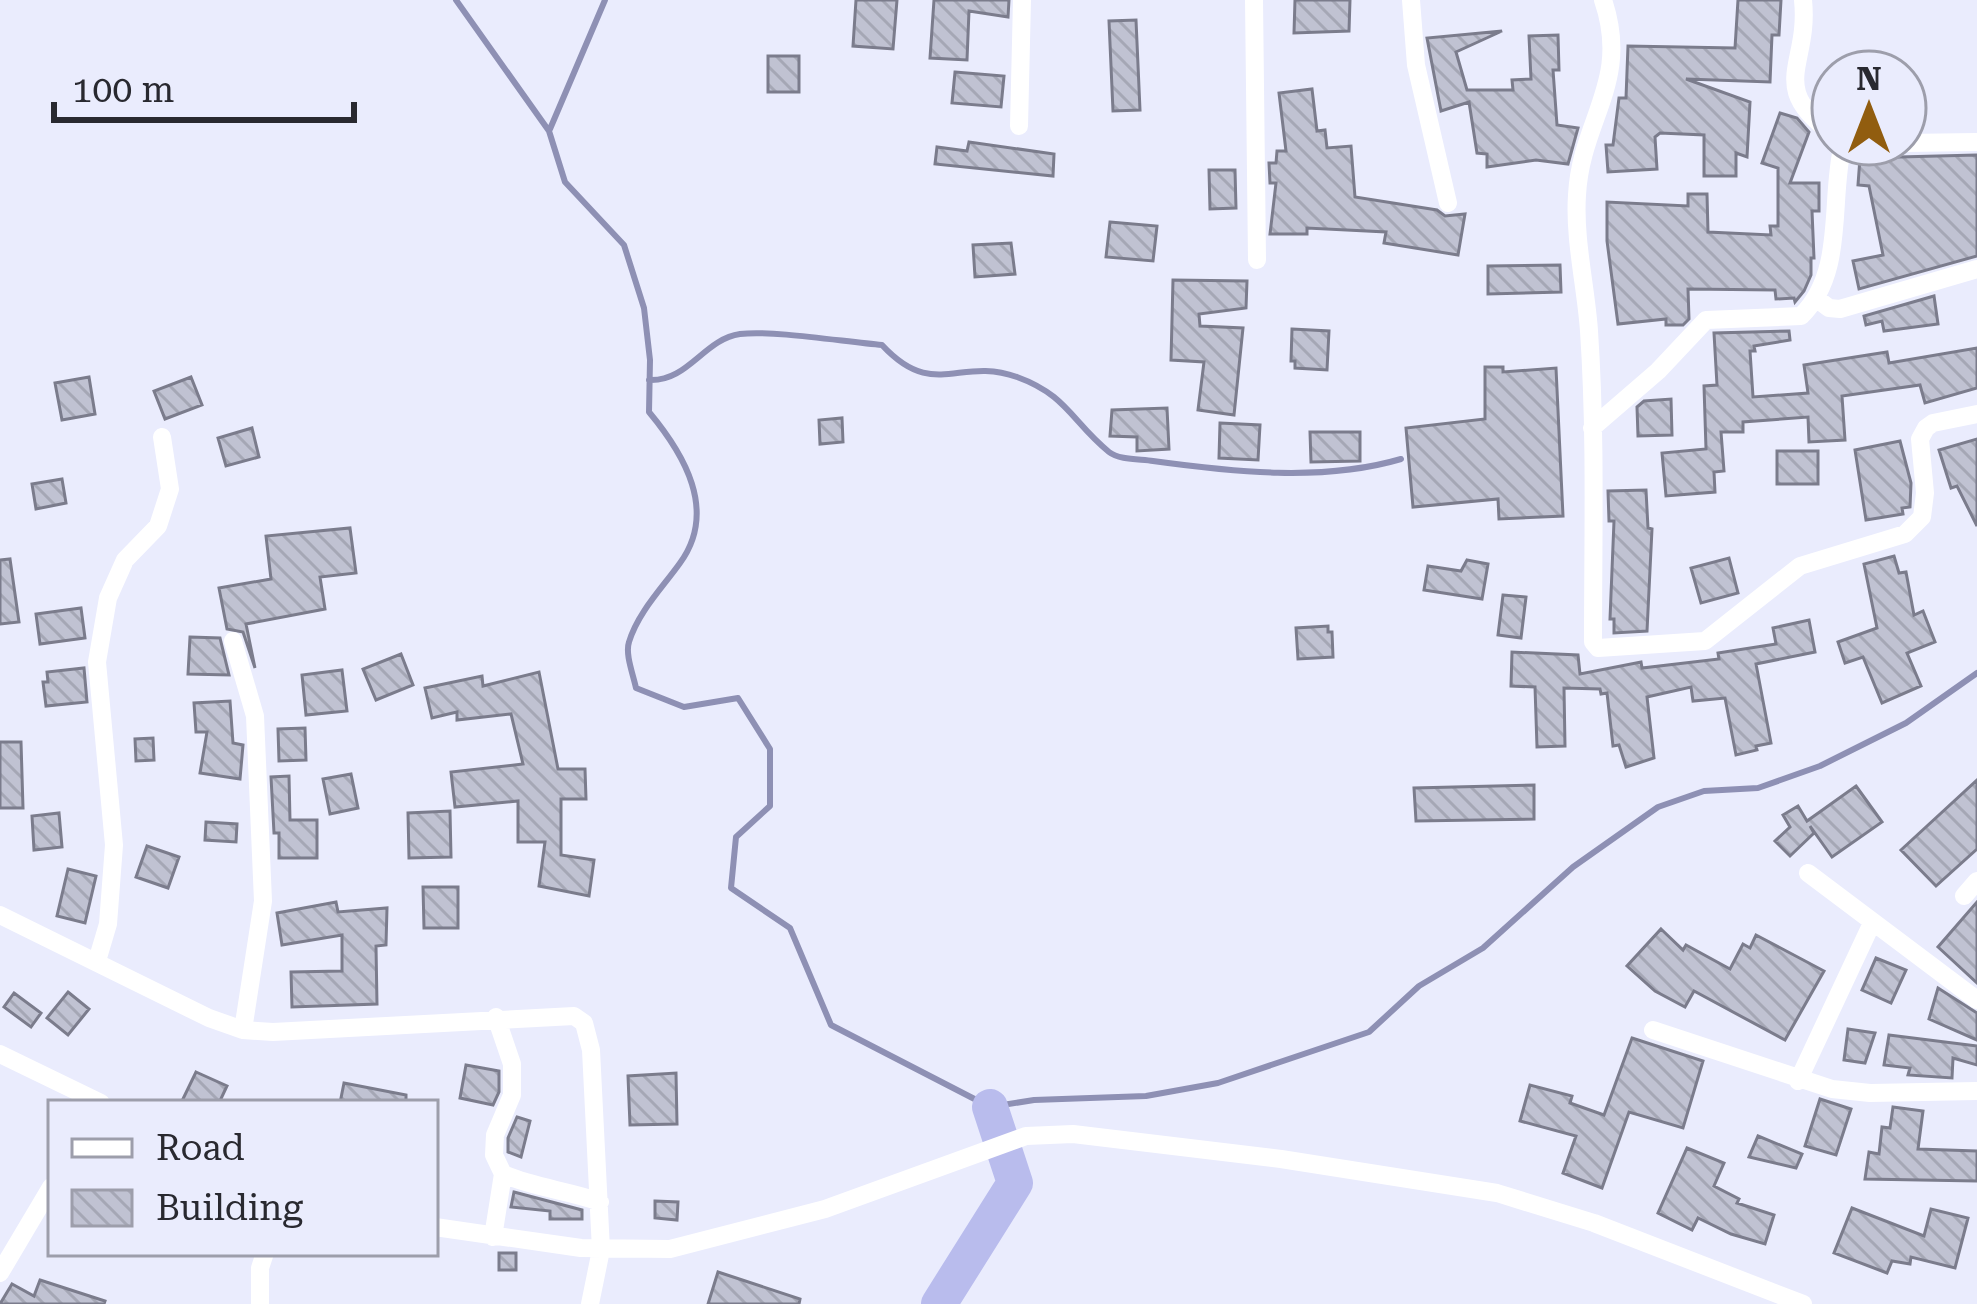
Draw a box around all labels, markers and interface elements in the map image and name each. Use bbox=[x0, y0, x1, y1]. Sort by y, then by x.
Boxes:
scale bar bbox=[54, 48, 354, 122]
north arrow bbox=[1809, 48, 1929, 168]
text: N bbox=[1856, 59, 1882, 98]
text: 100 m bbox=[72, 69, 174, 111]
legend bbox=[48, 1100, 438, 1256]
text: Road bbox=[156, 1127, 244, 1169]
text: Building bbox=[156, 1187, 304, 1229]

